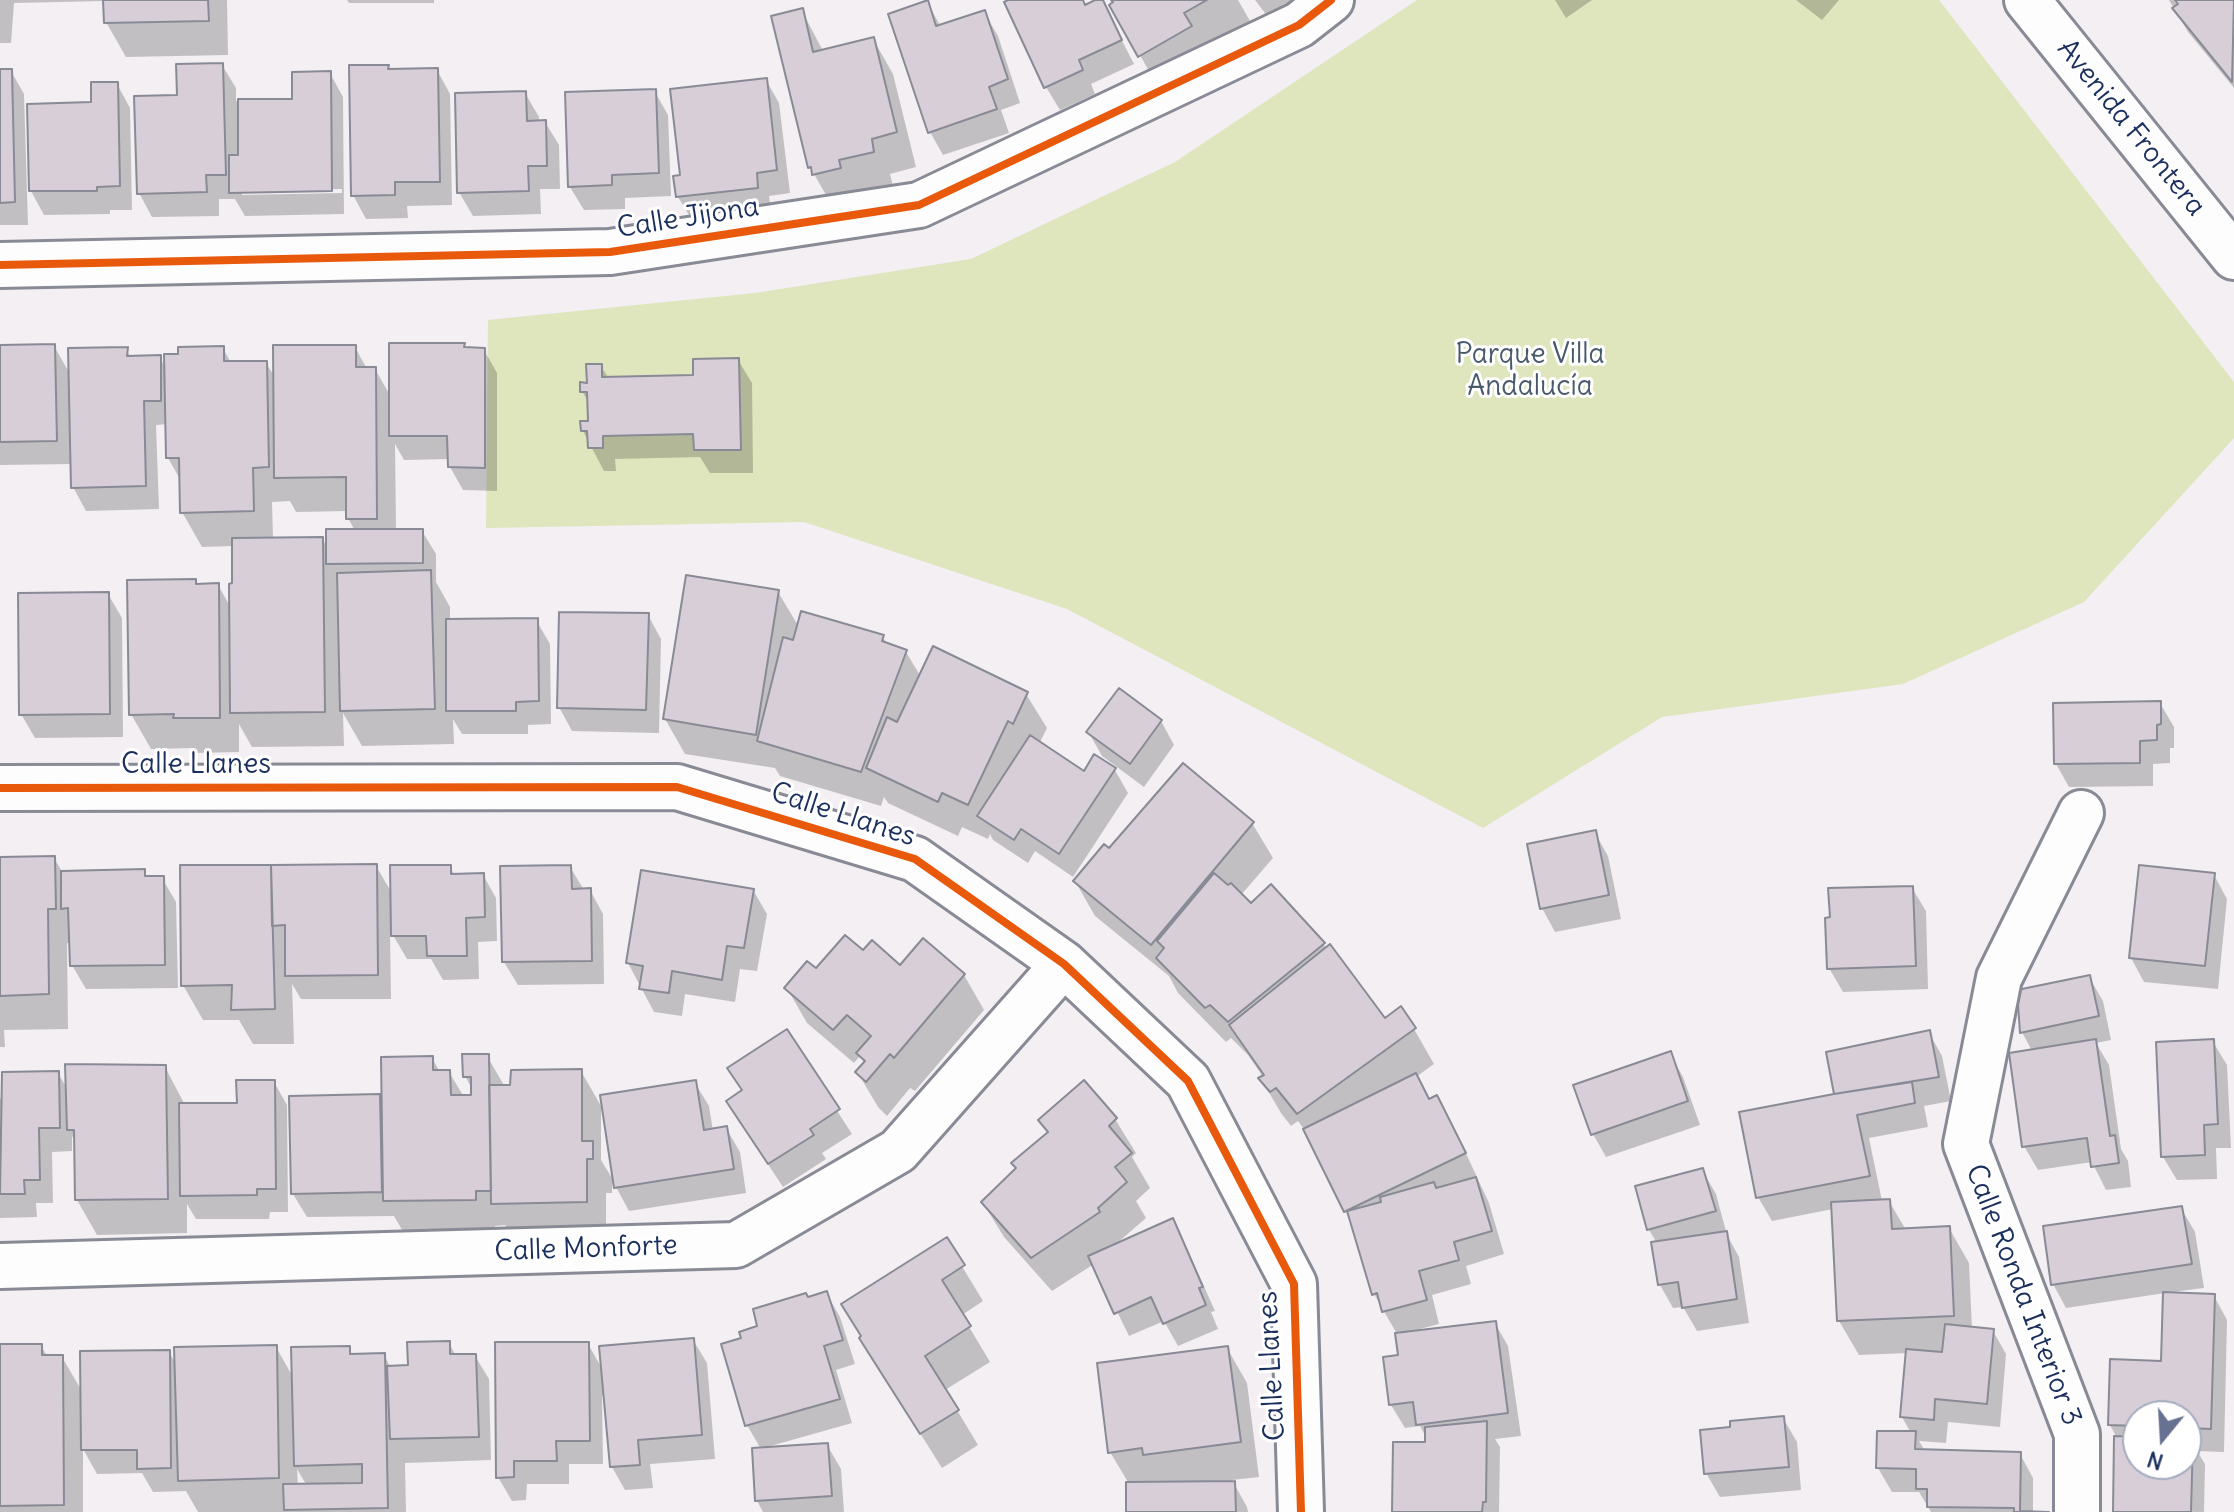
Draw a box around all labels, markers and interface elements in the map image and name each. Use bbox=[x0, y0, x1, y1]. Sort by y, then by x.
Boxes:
street label: Avenida Frontera bbox=[2050, 33, 2212, 223]
street label: Calle Jijona bbox=[615, 190, 761, 246]
park label: Parque Villa Andalucía bbox=[1455, 338, 1605, 404]
street label: Calle Llanes bbox=[121, 748, 271, 782]
street label: Calle Llanes bbox=[766, 776, 920, 854]
street label: Calle Ronda Interior 3 bbox=[1958, 1160, 2088, 1430]
street label: Calle Monforte bbox=[494, 1229, 678, 1269]
street label: Calle Llanes bbox=[1251, 1290, 1293, 1442]
north arrow bbox=[2122, 1400, 2202, 1480]
text: N bbox=[2144, 1445, 2167, 1477]

